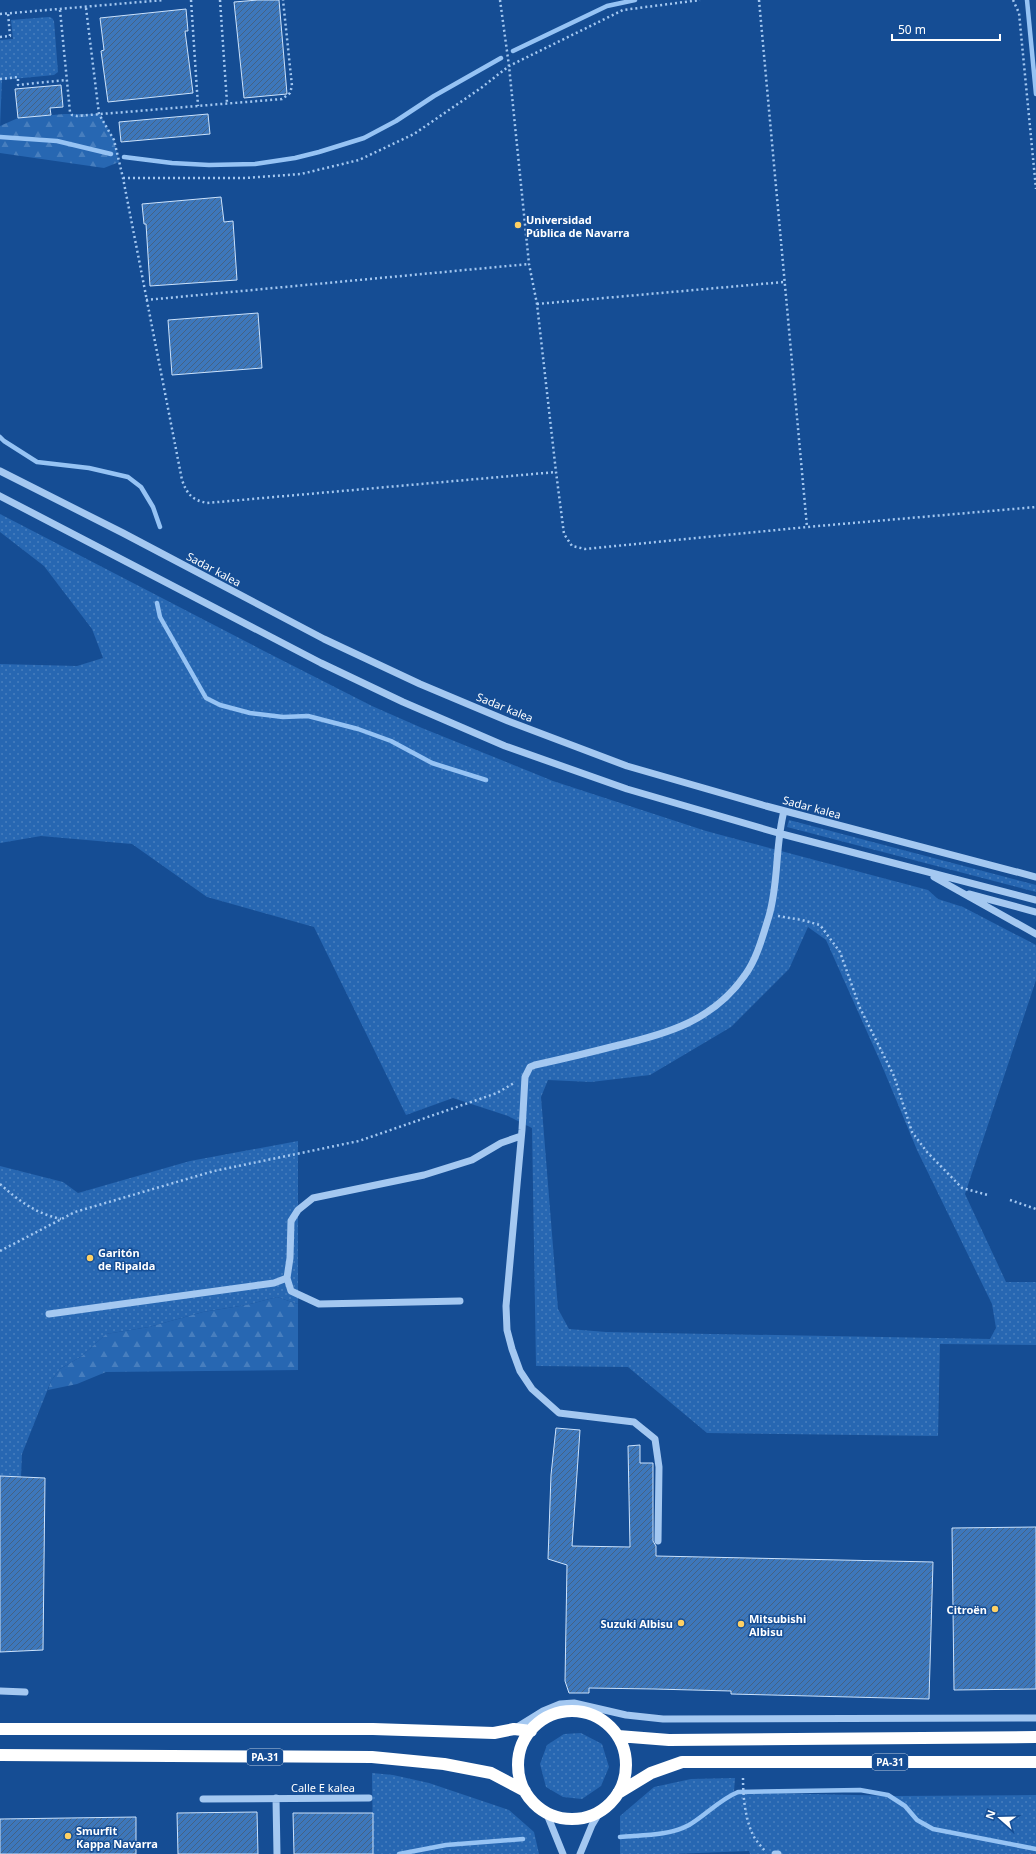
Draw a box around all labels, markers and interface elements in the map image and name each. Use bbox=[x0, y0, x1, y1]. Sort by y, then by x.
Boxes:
scale bar bbox=[892, 16, 1000, 42]
text: 50 m bbox=[898, 21, 926, 38]
place label: Universidad Pública de Navarra bbox=[526, 212, 630, 240]
marker: Universidad Pública de Navarra bbox=[513, 220, 523, 230]
street label: Sadar kalea bbox=[184, 548, 244, 590]
street label: Sadar kalea bbox=[474, 689, 536, 725]
street label: Sadar kalea bbox=[781, 792, 843, 822]
place label: Garitón de Ripalda bbox=[98, 1245, 155, 1273]
marker: Garitón de Ripalda bbox=[85, 1253, 95, 1263]
place label: Citroën bbox=[947, 1602, 987, 1617]
marker: Citroën bbox=[990, 1604, 1000, 1614]
place label: Mitsubishi Albisu bbox=[749, 1611, 806, 1639]
place label: Suzuki Albisu bbox=[600, 1616, 673, 1631]
marker: Suzuki Albisu bbox=[676, 1618, 686, 1628]
marker: Mitsubishi Albisu bbox=[736, 1619, 746, 1629]
road number: PA-31 bbox=[247, 1749, 283, 1765]
road number: PA-31 bbox=[872, 1754, 908, 1770]
street label: Calle E kalea bbox=[291, 1780, 355, 1795]
north arrow bbox=[980, 1798, 1020, 1838]
text: N bbox=[982, 1808, 999, 1821]
place label: Smurfit Kappa Navarra bbox=[76, 1823, 158, 1851]
marker: Smurfit Kappa Navarra bbox=[63, 1831, 73, 1841]

